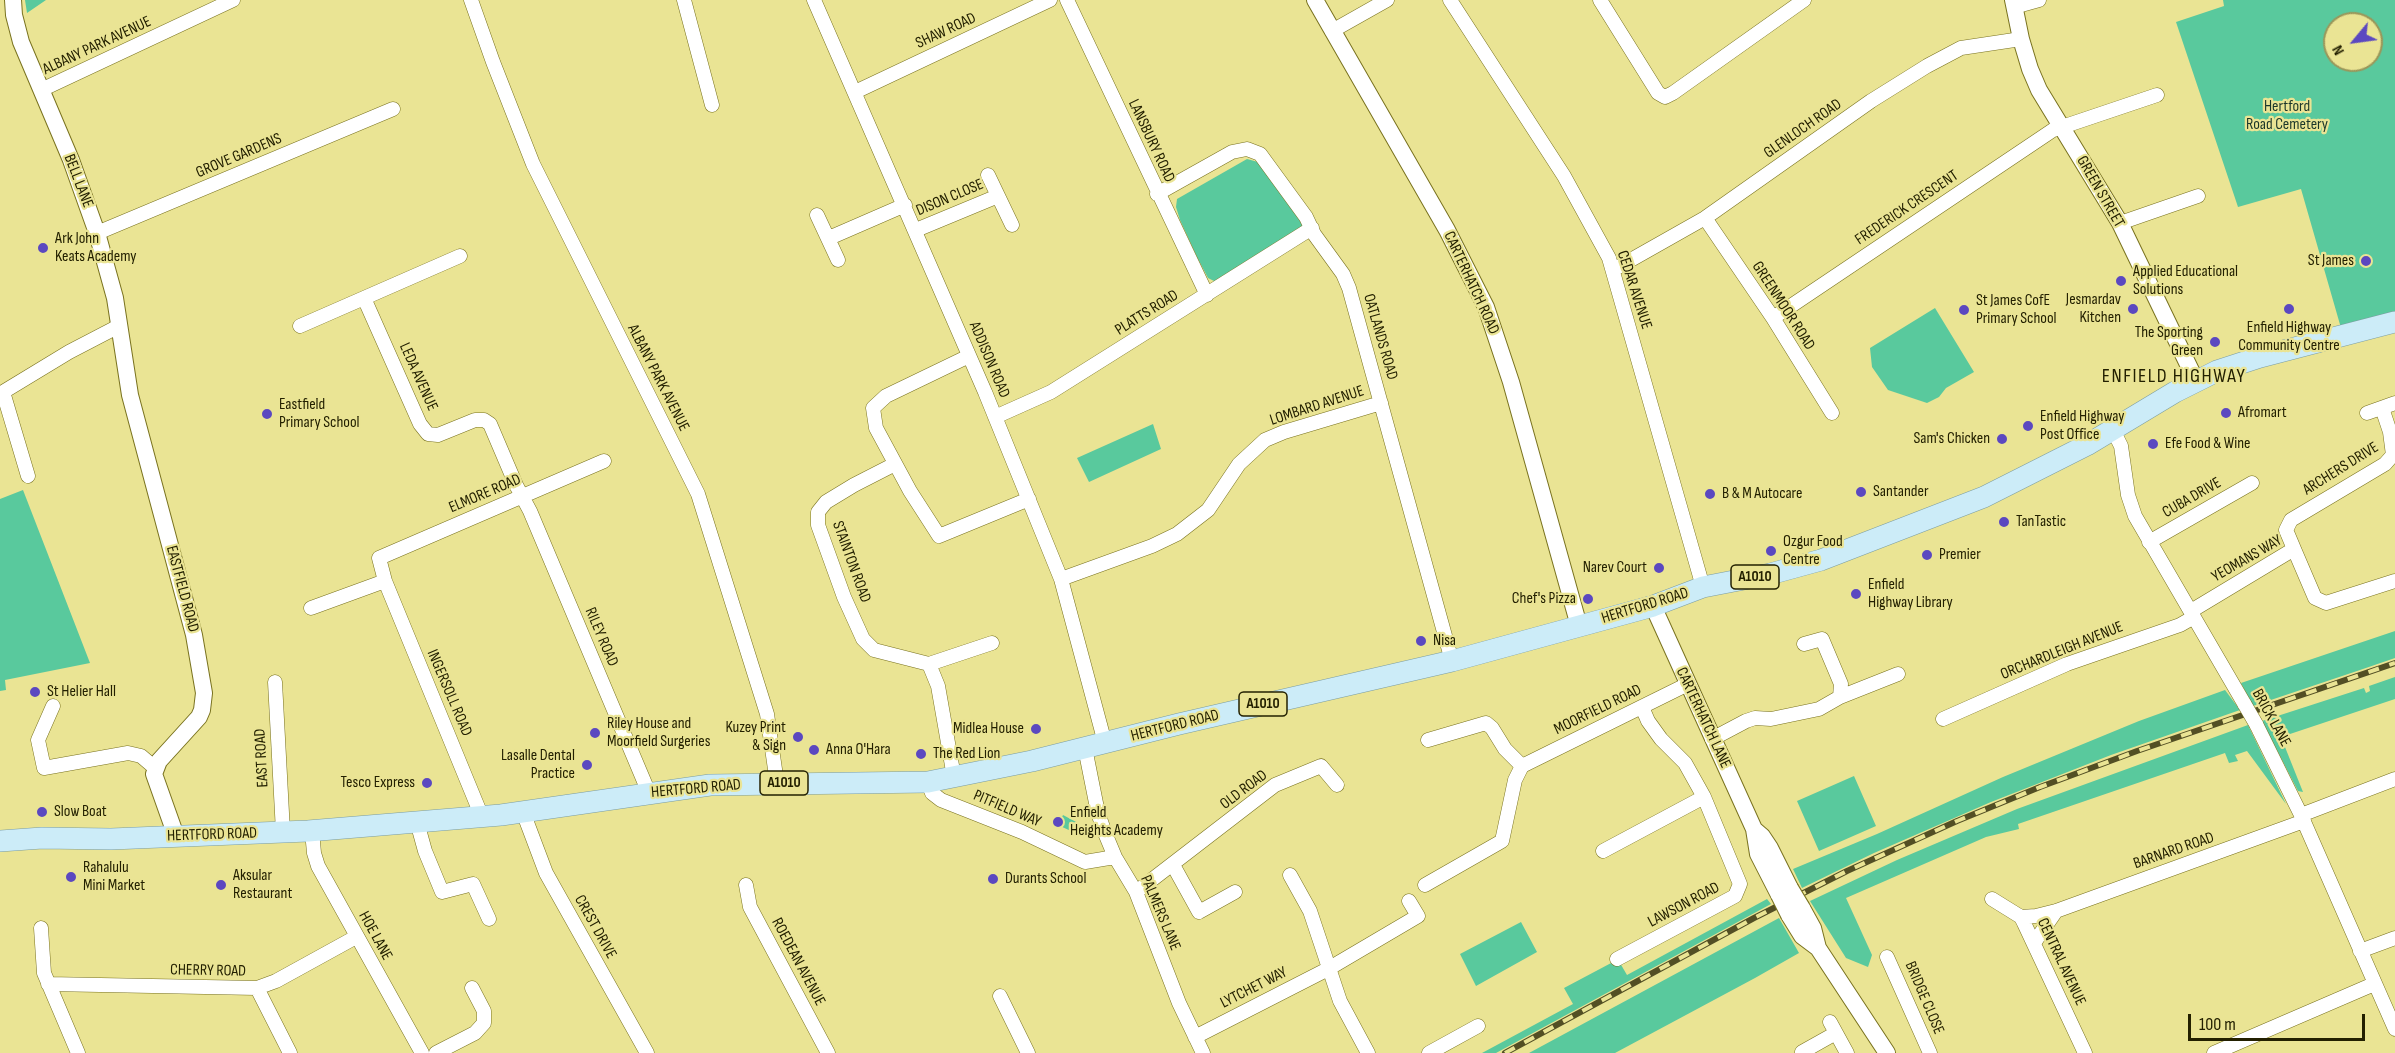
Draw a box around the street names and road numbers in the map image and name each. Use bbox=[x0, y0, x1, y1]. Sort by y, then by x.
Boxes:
street label: SHAW ROAD bbox=[913, 9, 979, 53]
street label: ALBANY PARK AVENUE bbox=[40, 12, 154, 80]
street label: GLENLOCH ROAD bbox=[1760, 95, 1846, 163]
street label: LANSBURY ROAD bbox=[1123, 97, 1179, 185]
street label: GROVE GARDENS bbox=[193, 129, 285, 183]
street label: BELL LANE bbox=[59, 152, 97, 210]
street label: GREEN STREET bbox=[2072, 153, 2128, 231]
street label: FREDERICK CRESCENT bbox=[1852, 166, 1962, 250]
street label: DISON CLOSE bbox=[914, 175, 986, 221]
street label: CARTERHATCH ROAD bbox=[1439, 229, 1503, 337]
street label: CEDAR AVENUE bbox=[1612, 248, 1656, 332]
street label: GREENMOOR ROAD bbox=[1747, 258, 1819, 354]
street label: PLATTS ROAD bbox=[1112, 286, 1182, 340]
street label: OATLANDS ROAD bbox=[1359, 292, 1401, 382]
street label: ADDISON ROAD bbox=[964, 319, 1014, 401]
street label: ALBANY PARK AVENUE bbox=[623, 321, 693, 435]
street label: LEDA AVENUE bbox=[395, 340, 441, 414]
street label: LOMBARD AVENUE bbox=[1268, 382, 1366, 430]
street label: ARCHERS DRIVE bbox=[2300, 438, 2382, 500]
street label: ELMORE ROAD bbox=[446, 470, 524, 518]
street label: CUBA DRIVE bbox=[2159, 474, 2225, 522]
street label: STAINTON ROAD bbox=[827, 519, 875, 605]
street label: YEOMANS WAY bbox=[2209, 531, 2285, 587]
street label: EASTFIELD ROAD bbox=[161, 544, 203, 634]
road number: A1010 bbox=[1731, 565, 1779, 589]
street label: HERTFORD ROAD bbox=[1599, 584, 1691, 628]
street label: RILEY ROAD bbox=[580, 605, 622, 669]
street label: ORCHARDLEIGH AVENUE bbox=[1998, 618, 2126, 684]
street label: INGERSOLL ROAD bbox=[422, 647, 476, 739]
street label: CARTERHATCH LANE bbox=[1671, 665, 1735, 771]
street label: MOORFIELD ROAD bbox=[1551, 681, 1645, 739]
street label: BRICK LANE bbox=[2247, 686, 2295, 750]
road number: A1010 bbox=[1239, 692, 1287, 716]
street label: HERTFORD ROAD bbox=[1129, 706, 1221, 746]
street label: EAST ROAD bbox=[251, 728, 273, 788]
street label: OLD ROAD bbox=[1217, 766, 1271, 814]
road number: A1010 bbox=[760, 771, 808, 795]
street label: HERTFORD ROAD bbox=[650, 776, 742, 802]
street label: PITFIELD WAY bbox=[970, 786, 1044, 832]
street label: HERTFORD ROAD bbox=[167, 824, 257, 846]
street label: BARNARD ROAD bbox=[2131, 828, 2217, 874]
street label: PALMERS LANE bbox=[1136, 873, 1184, 953]
street label: LAWSON ROAD bbox=[1645, 878, 1723, 932]
street label: CREST DRIVE bbox=[570, 892, 620, 962]
street label: HOE LANE bbox=[354, 908, 396, 964]
street label: ROEDEAN AVENUE bbox=[767, 915, 829, 1009]
street label: CENTRAL AVENUE bbox=[2032, 915, 2090, 1009]
street label: BRIDGE CLOSE bbox=[1900, 959, 1948, 1037]
street label: CHERRY ROAD bbox=[170, 961, 246, 981]
street label: LYTCHET WAY bbox=[1217, 963, 1291, 1013]

